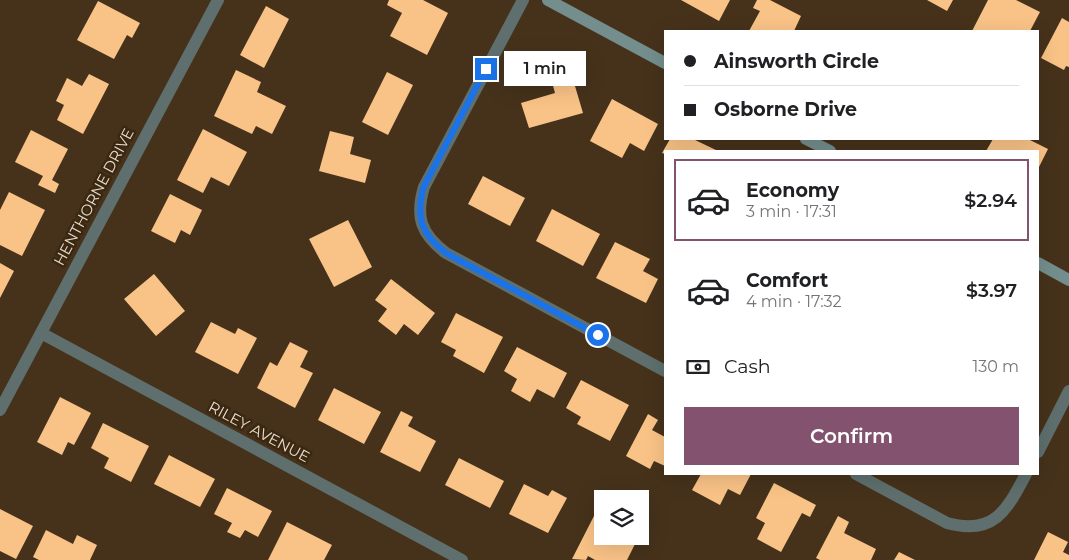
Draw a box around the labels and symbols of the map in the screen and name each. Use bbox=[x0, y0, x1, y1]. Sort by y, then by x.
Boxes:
callout: 1 min bbox=[504, 52, 586, 86]
route end bbox=[475, 58, 497, 80]
street label: HENTHORNE DRIVE bbox=[49, 125, 138, 269]
route start bbox=[587, 324, 609, 346]
street label: RILEY AVENUE bbox=[205, 397, 313, 466]

